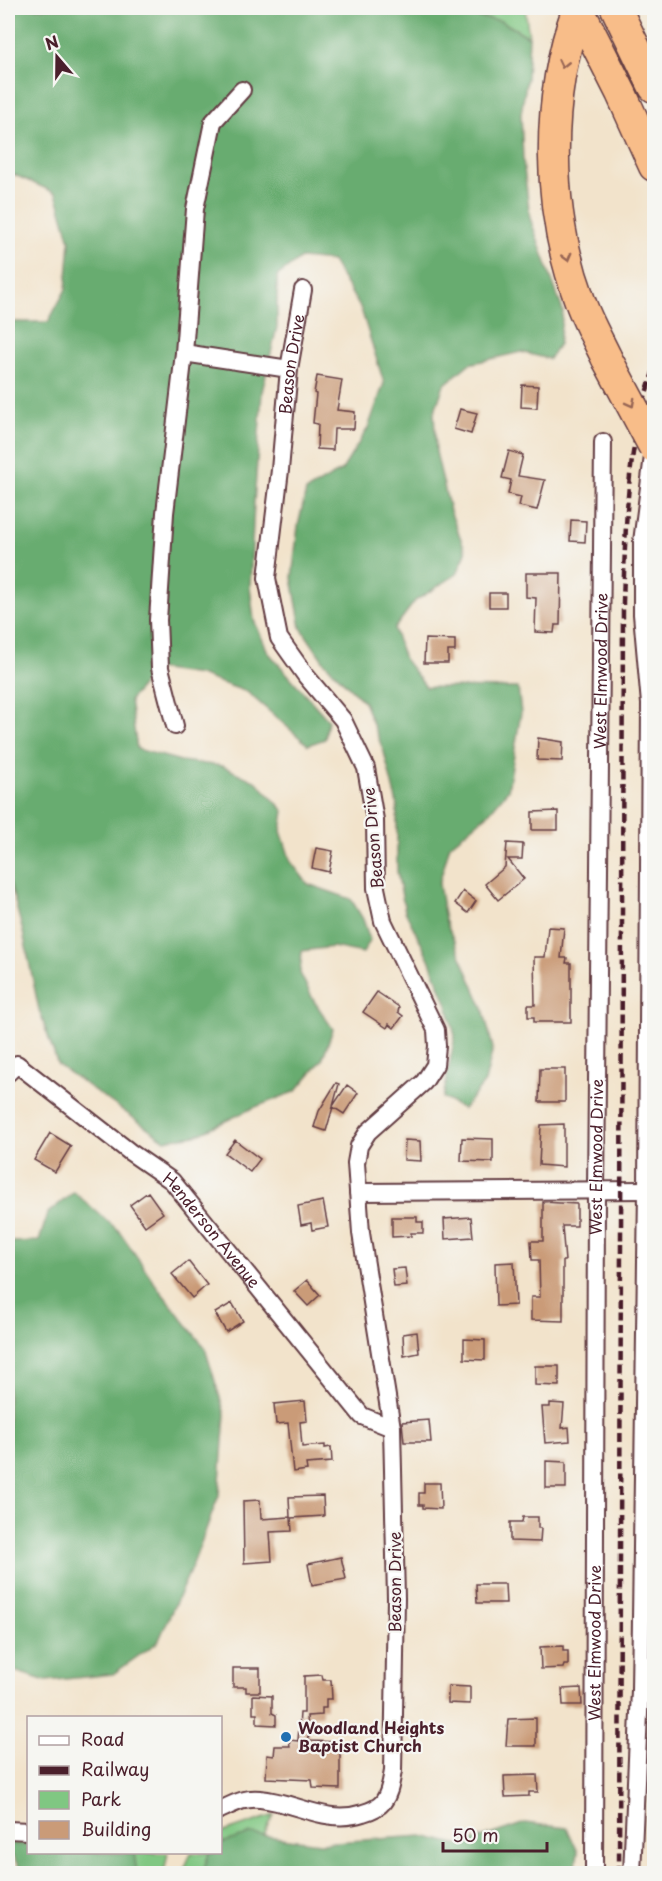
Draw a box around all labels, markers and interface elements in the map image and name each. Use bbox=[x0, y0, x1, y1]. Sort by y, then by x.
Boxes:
north arrow bbox=[27, 27, 87, 87]
text: N bbox=[41, 29, 62, 55]
one-way arrow bbox=[557, 59, 570, 69]
one-way arrow bbox=[560, 251, 572, 262]
street label: Beason Drive bbox=[272, 312, 310, 415]
one-way arrow bbox=[624, 397, 635, 408]
street label: West Elmwood Drive bbox=[587, 593, 613, 749]
street label: Beason Drive bbox=[356, 787, 388, 890]
street label: West Elmwood Drive bbox=[583, 1079, 608, 1235]
street label: Henderson Avenue bbox=[159, 1165, 267, 1293]
street label: Beason Drive bbox=[382, 1531, 406, 1633]
street label: West Elmwood Drive bbox=[581, 1565, 606, 1721]
place label: Woodland Heights Baptist Church bbox=[298, 1715, 445, 1757]
legend bbox=[27, 1716, 222, 1854]
text: Road bbox=[81, 1725, 125, 1752]
marker: Woodland Heights Baptist Church bbox=[279, 1730, 293, 1744]
text: Railway bbox=[81, 1755, 149, 1782]
text: Park bbox=[81, 1785, 121, 1812]
text: Building bbox=[81, 1815, 151, 1842]
scale bar bbox=[443, 1815, 546, 1853]
text: 50 m bbox=[452, 1821, 499, 1848]

